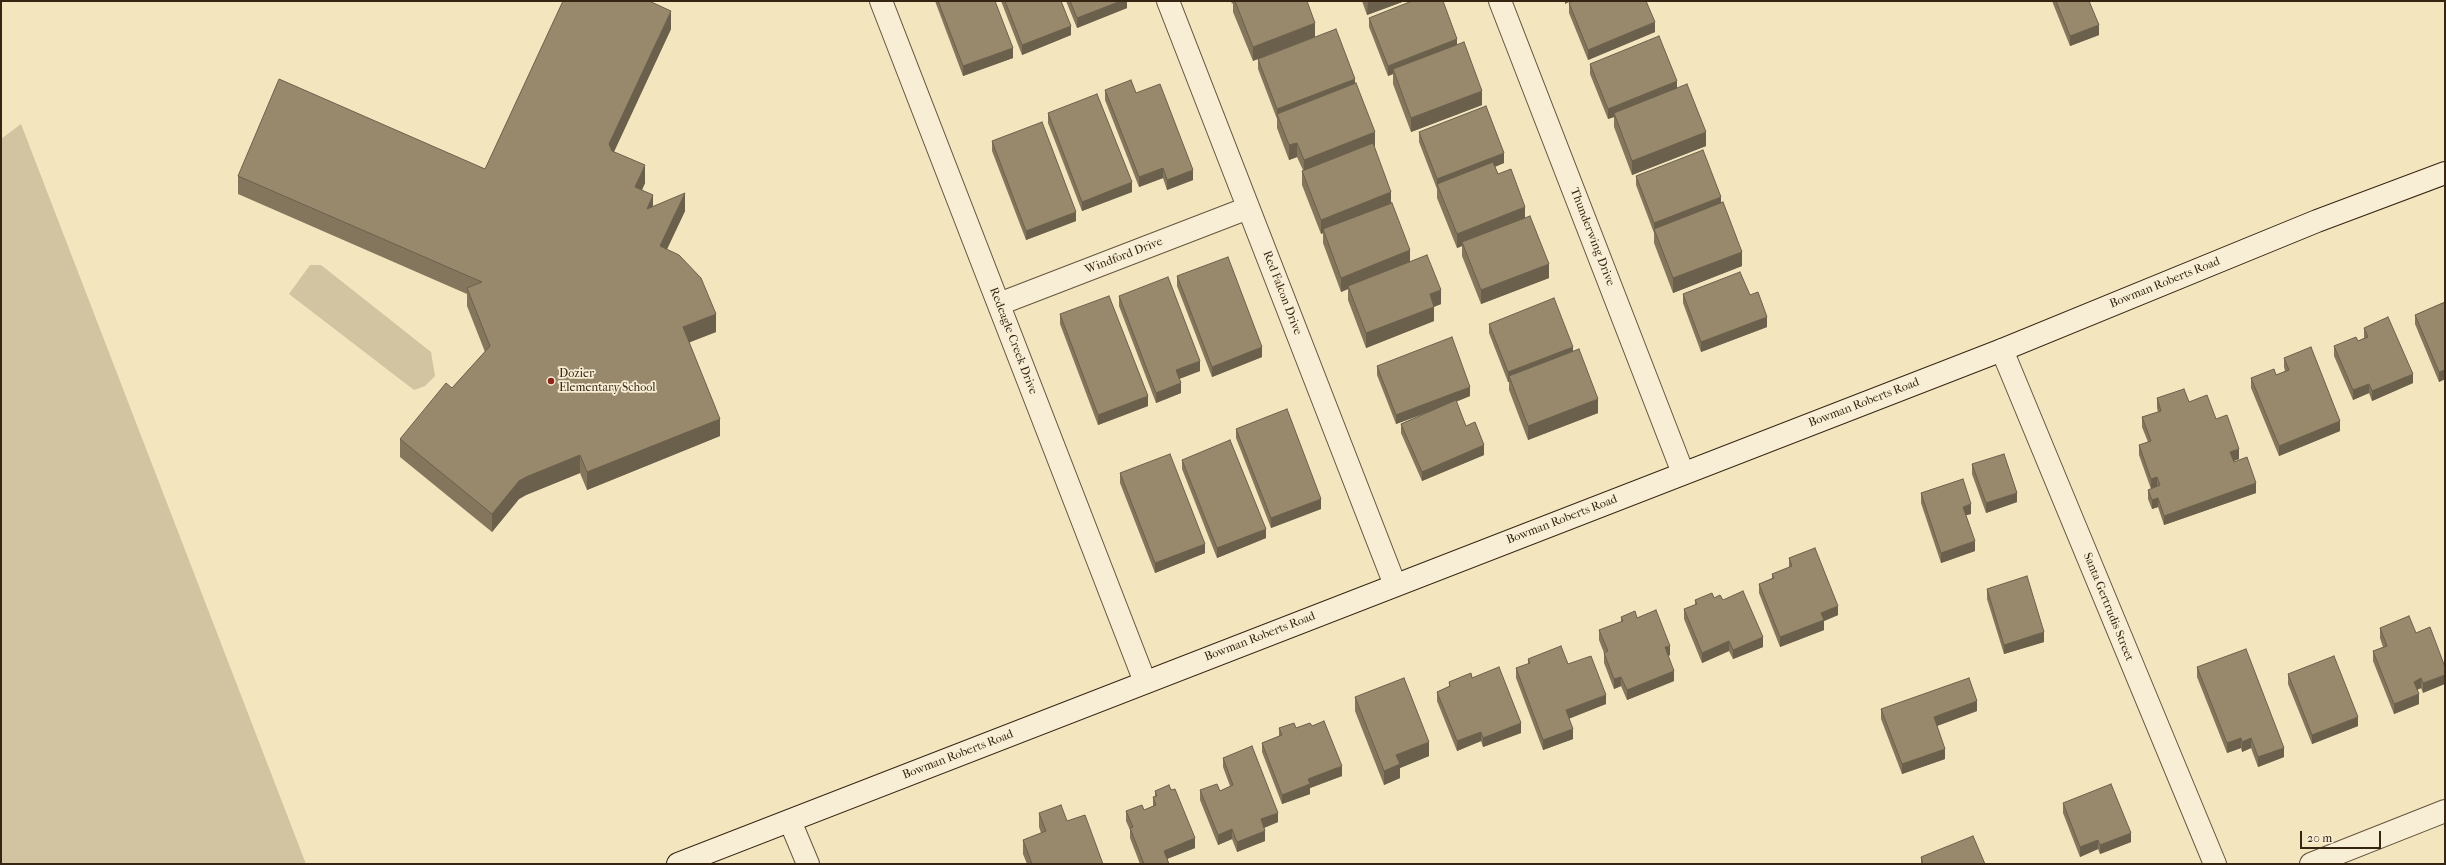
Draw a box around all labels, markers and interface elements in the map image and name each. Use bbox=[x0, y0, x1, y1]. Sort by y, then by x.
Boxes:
street label: Thunderwing Drive bbox=[1567, 186, 1617, 288]
street label: Windford Drive bbox=[1083, 235, 1165, 277]
street label: Red Falcon Drive bbox=[1259, 249, 1305, 337]
street label: Bowman Roberts Road bbox=[2108, 254, 2222, 312]
street label: Redeagle Creek Drive bbox=[986, 285, 1040, 397]
place label: Dozier Elementary School bbox=[559, 367, 656, 395]
street label: Bowman Roberts Road bbox=[1807, 375, 1921, 431]
marker: Dozier Elementary School bbox=[546, 376, 556, 386]
street label: Bowman Roberts Road bbox=[1505, 492, 1619, 548]
street label: Santa Gertrudis Street bbox=[2080, 551, 2136, 663]
street label: Bowman Roberts Road bbox=[1203, 609, 1317, 665]
street label: Bowman Roberts Road bbox=[901, 727, 1015, 783]
scale bar bbox=[2302, 823, 2383, 849]
text: 20 m bbox=[2307, 831, 2332, 845]

